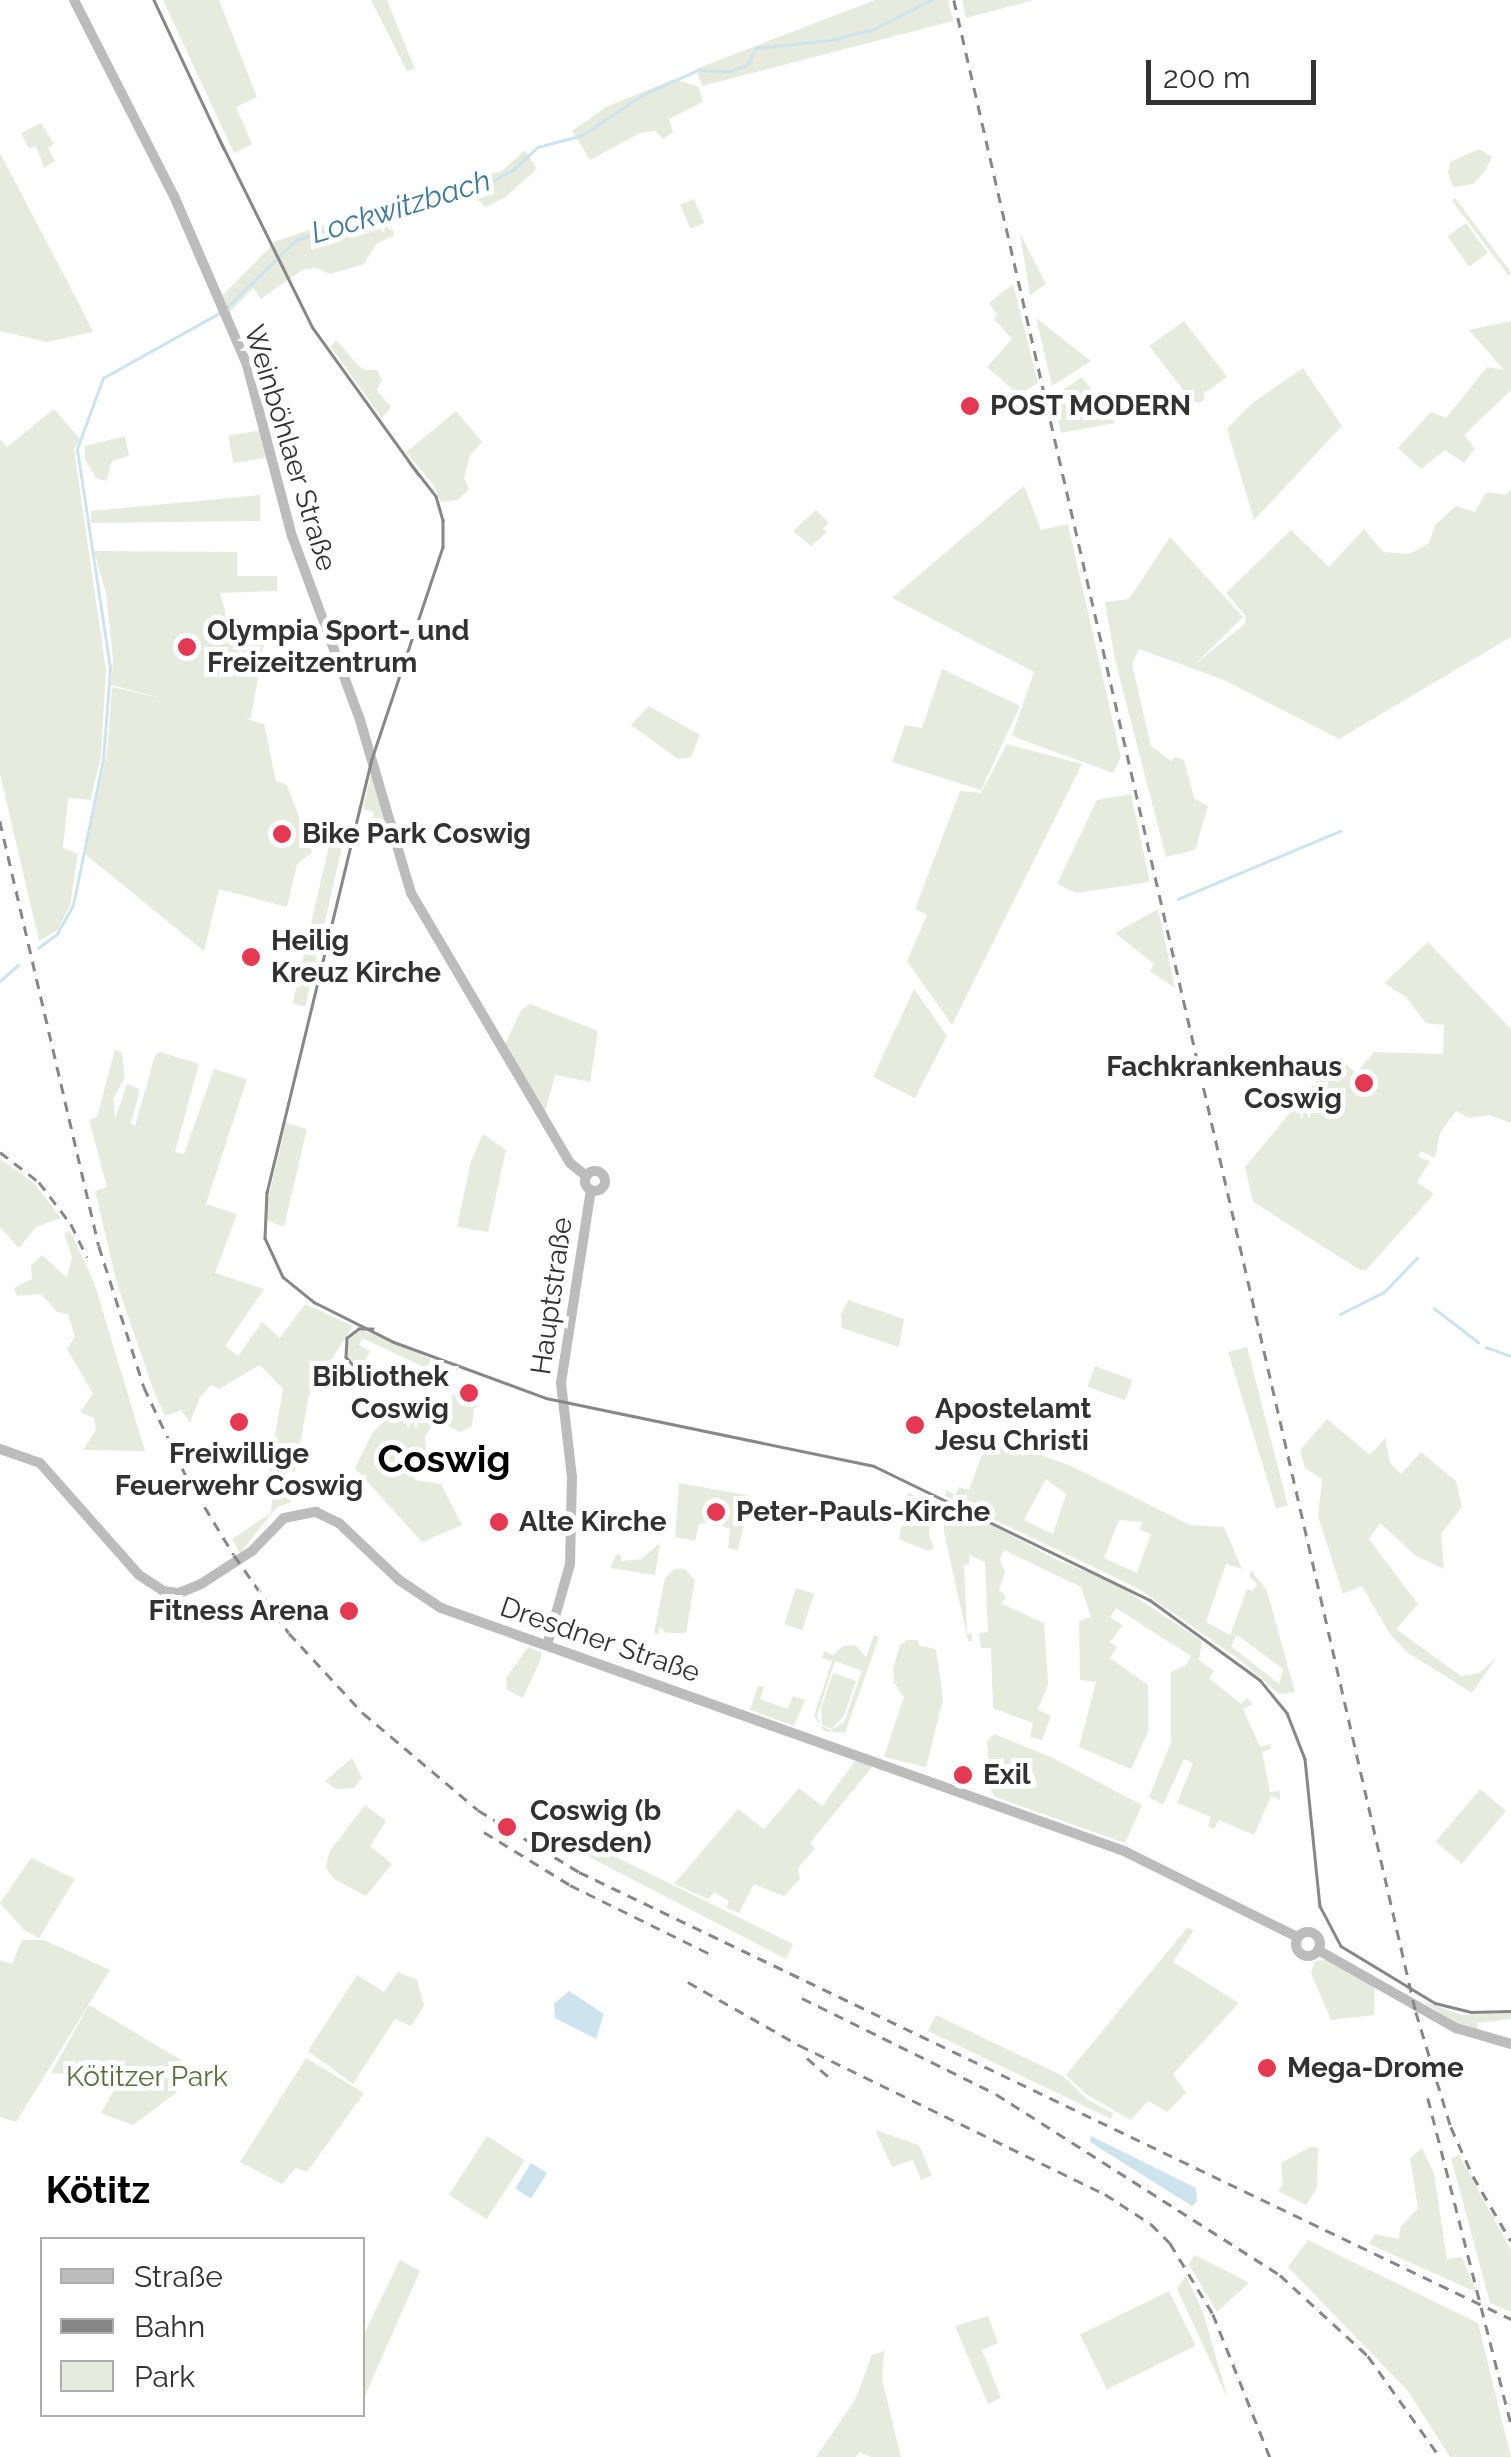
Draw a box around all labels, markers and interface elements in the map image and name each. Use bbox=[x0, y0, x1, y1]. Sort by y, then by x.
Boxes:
scale bar bbox=[1151, 40, 1321, 102]
text: 200 m bbox=[1163, 60, 1251, 95]
water label: Lockwitzbach bbox=[307, 163, 495, 251]
street label: Weinböhlaer Straße bbox=[237, 321, 343, 575]
place label: POST MODERN bbox=[990, 389, 1192, 423]
marker: POST MODERN bbox=[959, 395, 981, 417]
place label: Olympia Sport- und Freizeitzentrum bbox=[207, 614, 470, 680]
marker: Olympia Sport- und Freizeitzentrum bbox=[176, 636, 198, 658]
place label: Bike Park Coswig bbox=[302, 817, 531, 851]
marker: Bike Park Coswig bbox=[271, 823, 293, 845]
place label: Heilig Kreuz Kirche bbox=[271, 924, 441, 990]
marker: Heilig Kreuz Kirche bbox=[240, 946, 262, 968]
place label: Fachkrankenhaus Coswig bbox=[1106, 1050, 1342, 1116]
marker: Fachkrankenhaus Coswig bbox=[1351, 1070, 1377, 1096]
street label: Hauptstraße bbox=[524, 1215, 580, 1377]
place label: Bibliothek Coswig bbox=[312, 1360, 449, 1426]
marker: Bibliothek Coswig bbox=[458, 1382, 480, 1404]
place label: Apostelamt Jesu Christi bbox=[935, 1392, 1091, 1458]
marker: Freiwillige Feuerwehr Coswig bbox=[228, 1411, 250, 1433]
marker: Apostelamt Jesu Christi bbox=[904, 1414, 926, 1436]
district label: Coswig bbox=[378, 1436, 510, 1482]
place label: Freiwillige Feuerwehr Coswig bbox=[114, 1437, 364, 1503]
place label: Peter-Pauls-Kirche bbox=[736, 1495, 990, 1529]
marker: Peter-Pauls-Kirche bbox=[705, 1501, 727, 1523]
place label: Alte Kirche bbox=[519, 1505, 666, 1539]
marker: Alte Kirche bbox=[488, 1511, 510, 1533]
street label: Dresdner Straße bbox=[495, 1590, 705, 1690]
place label: Fitness Arena bbox=[148, 1594, 329, 1628]
marker: Fitness Arena bbox=[338, 1600, 360, 1622]
place label: Exil bbox=[983, 1758, 1031, 1792]
marker: Exil bbox=[952, 1764, 974, 1786]
place label: Coswig (b Dresden) bbox=[530, 1794, 661, 1860]
marker: Coswig (b Dresden) bbox=[494, 1814, 520, 1840]
place label: Mega-Drome bbox=[1287, 2051, 1464, 2085]
marker: Mega-Drome bbox=[1256, 2057, 1278, 2079]
park label: Kötitzer Park bbox=[66, 2060, 228, 2094]
district label: Kötitz bbox=[46, 2167, 150, 2213]
legend bbox=[40, 2237, 365, 2417]
text: Straße bbox=[134, 2259, 223, 2294]
text: Bahn bbox=[134, 2309, 205, 2344]
text: Park bbox=[134, 2359, 195, 2394]

